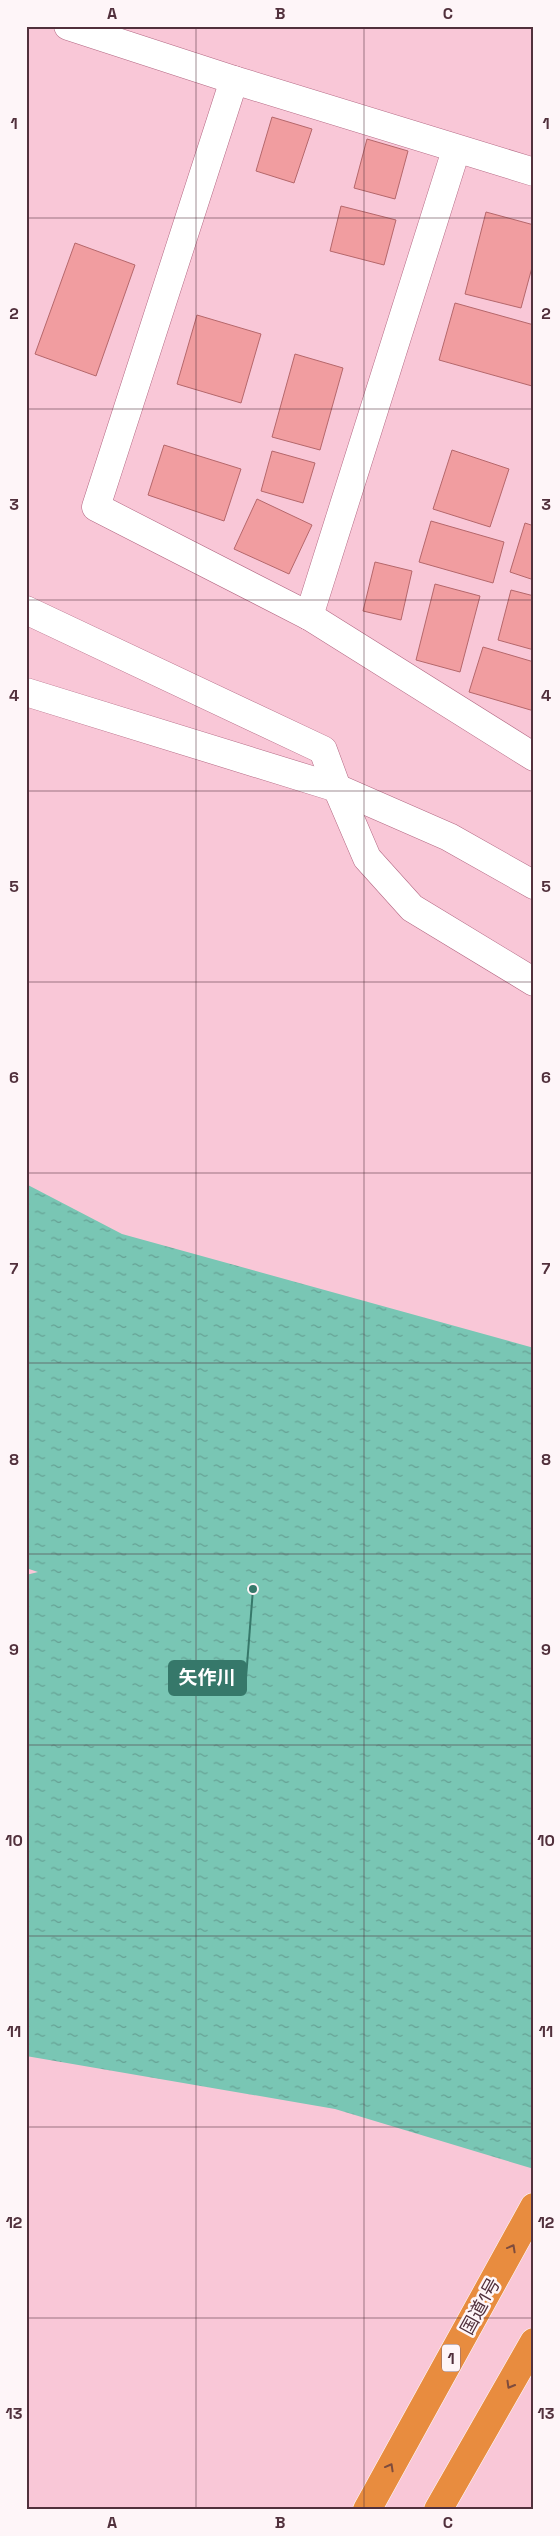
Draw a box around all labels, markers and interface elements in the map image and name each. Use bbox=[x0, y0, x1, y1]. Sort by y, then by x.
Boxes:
text: A bbox=[107, 3, 117, 24]
text: B bbox=[275, 3, 285, 24]
text: C bbox=[443, 3, 453, 24]
text: 1 bbox=[10, 113, 18, 134]
text: 1 bbox=[542, 113, 550, 134]
text: 2 bbox=[9, 303, 19, 324]
text: 2 bbox=[541, 303, 551, 324]
text: 3 bbox=[9, 494, 19, 515]
text: 3 bbox=[541, 494, 551, 515]
text: 4 bbox=[9, 685, 19, 706]
text: 4 bbox=[541, 685, 551, 706]
text: 5 bbox=[9, 876, 19, 897]
text: 5 bbox=[541, 876, 551, 897]
text: 6 bbox=[9, 1067, 19, 1088]
text: 6 bbox=[541, 1067, 551, 1088]
text: 7 bbox=[10, 1258, 19, 1279]
text: 7 bbox=[542, 1258, 551, 1279]
text: 8 bbox=[9, 1449, 19, 1470]
text: 8 bbox=[541, 1449, 551, 1470]
text: 9 bbox=[9, 1639, 19, 1660]
text: 9 bbox=[541, 1639, 551, 1660]
callout: 矢作川 bbox=[169, 1661, 246, 1695]
text: 矢作川 bbox=[178, 1665, 236, 1690]
text: 10 bbox=[5, 1830, 23, 1851]
text: 10 bbox=[537, 1830, 555, 1851]
text: 11 bbox=[7, 2021, 21, 2042]
text: 11 bbox=[539, 2021, 553, 2042]
text: 12 bbox=[6, 2212, 22, 2233]
text: 12 bbox=[538, 2212, 554, 2233]
one-way arrow bbox=[505, 2245, 515, 2254]
street label: 国道1号 bbox=[455, 2274, 505, 2338]
road number: 1 bbox=[442, 2344, 460, 2372]
one-way arrow bbox=[506, 2379, 516, 2388]
text: 13 bbox=[6, 2403, 23, 2424]
text: 13 bbox=[538, 2403, 555, 2424]
one-way arrow bbox=[384, 2463, 394, 2472]
text: A bbox=[107, 2512, 117, 2533]
text: B bbox=[275, 2512, 285, 2533]
text: C bbox=[443, 2512, 453, 2533]

